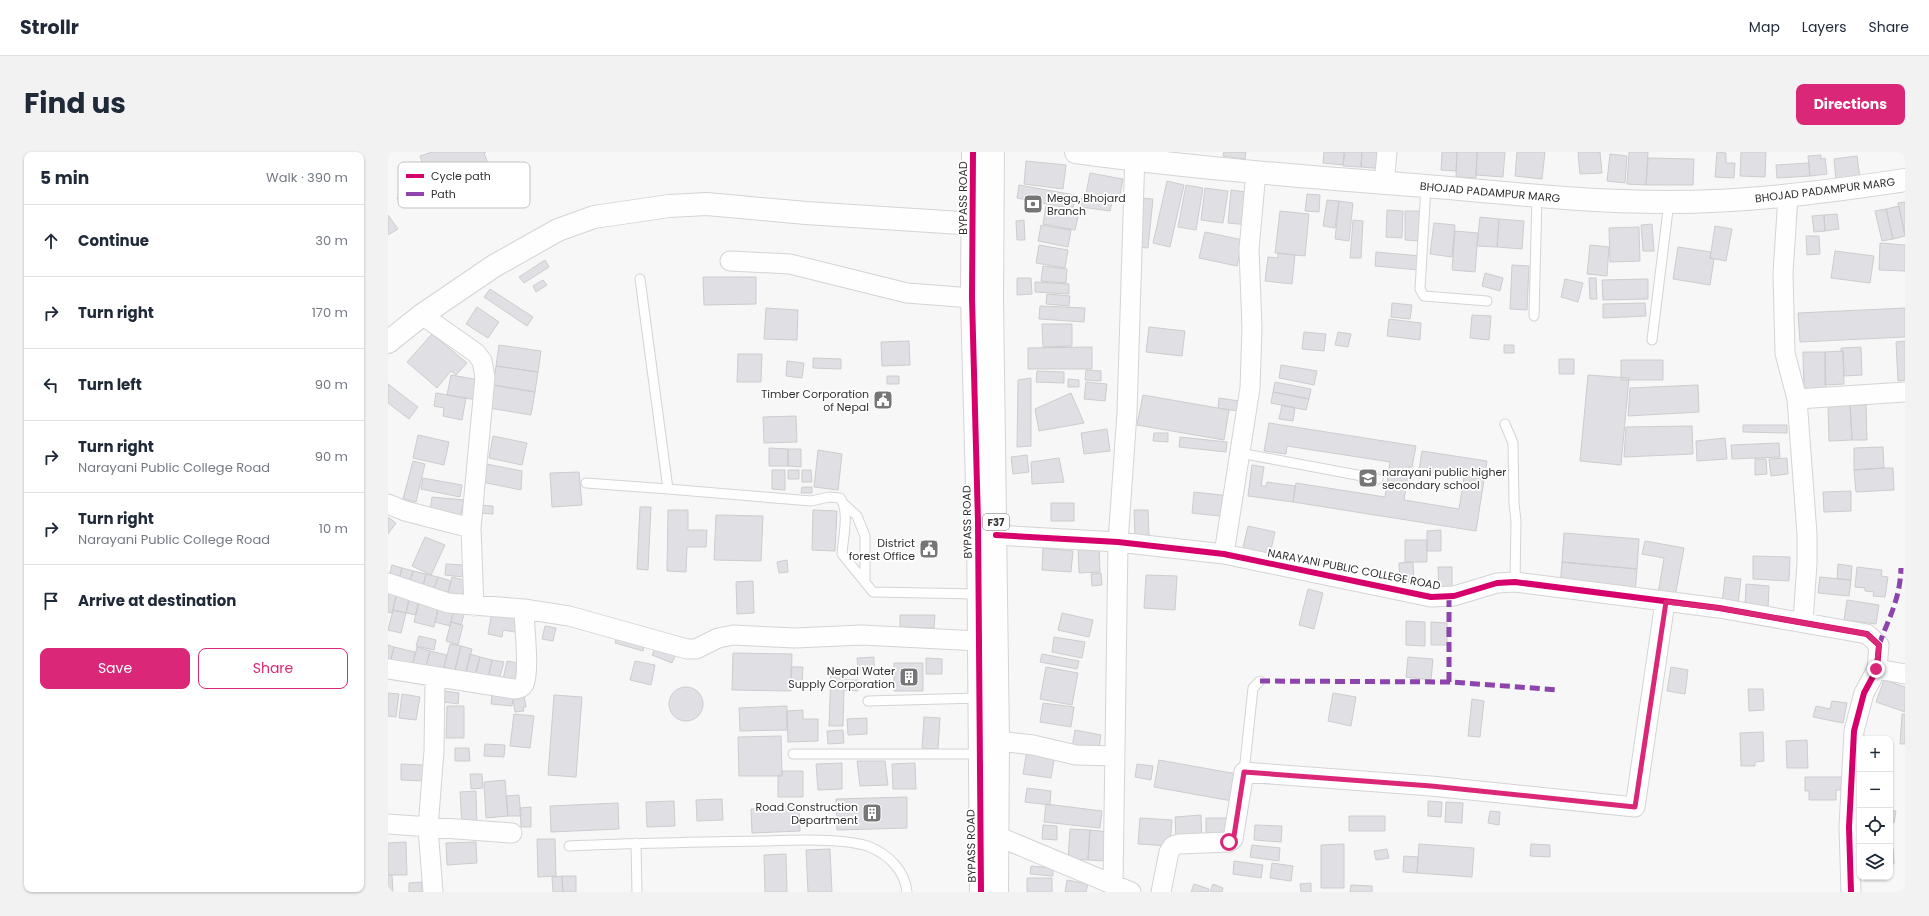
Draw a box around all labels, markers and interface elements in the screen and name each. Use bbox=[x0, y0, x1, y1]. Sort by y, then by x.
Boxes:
text: Strollr bbox=[20, 14, 79, 41]
text: Map bbox=[1749, 17, 1780, 37]
text: Layers bbox=[1802, 17, 1846, 37]
text: Share bbox=[1868, 17, 1909, 37]
text: Find us bbox=[24, 84, 126, 123]
button: Directions bbox=[1796, 84, 1905, 125]
street label: BYPASS ROAD bbox=[955, 161, 971, 235]
legend bbox=[398, 162, 530, 208]
text: 5 min bbox=[40, 166, 89, 190]
text: Walk · 390 m bbox=[266, 168, 348, 187]
text: Cycle path bbox=[431, 168, 491, 184]
street label: BHOJAD PADAMPUR MARG bbox=[1754, 173, 1896, 207]
street label: BHOJAD PADAMPUR MARG bbox=[1419, 178, 1561, 206]
text: Path bbox=[431, 186, 456, 202]
place label: Mega, Bhojard Branch bbox=[1047, 190, 1126, 219]
bank icon: Mega, Bhojard Branch bbox=[1022, 193, 1044, 215]
icon: ahead bbox=[40, 230, 62, 252]
text: Continue bbox=[78, 230, 149, 251]
text: 30 m bbox=[315, 231, 348, 250]
icon: right bbox=[40, 302, 62, 324]
text: Turn right bbox=[78, 302, 154, 323]
text: 170 m bbox=[312, 303, 348, 322]
icon: left bbox=[40, 374, 62, 396]
text: Turn left bbox=[78, 374, 142, 395]
text: 90 m bbox=[315, 375, 348, 394]
place label: Timber Corporation of Nepal bbox=[761, 386, 869, 415]
public building icon: Timber Corporation of Nepal bbox=[872, 389, 894, 411]
text: Turn right bbox=[78, 436, 154, 457]
icon: right bbox=[40, 446, 62, 468]
text: 90 m bbox=[315, 447, 348, 466]
text: Narayani Public College Road bbox=[78, 458, 270, 477]
place label: narayani public higher secondary school bbox=[1382, 464, 1506, 493]
school or university icon: narayani public higher secondary school bbox=[1357, 467, 1379, 489]
street label: BYPASS ROAD bbox=[958, 485, 976, 559]
text: Turn right bbox=[78, 508, 154, 529]
road number: F37 bbox=[983, 514, 1009, 530]
icon: right bbox=[40, 518, 62, 540]
text: 10 m bbox=[319, 519, 348, 538]
text: Narayani Public College Road bbox=[78, 530, 270, 549]
place label: District forest Office bbox=[849, 535, 915, 564]
public building icon: District forest Office bbox=[918, 538, 940, 560]
street label: NARAYANI PUBLIC COLLEGE ROAD bbox=[1266, 544, 1442, 594]
icon: arrive bbox=[40, 590, 62, 612]
text: Arrive at destination bbox=[78, 590, 236, 611]
button: Save bbox=[40, 648, 190, 689]
button: Share bbox=[198, 648, 348, 689]
route end bbox=[1867, 660, 1885, 678]
place label: Nepal Water Supply Corporation bbox=[788, 663, 895, 692]
building icon: Nepal Water Supply Corporation bbox=[898, 666, 920, 688]
map controls bbox=[1857, 736, 1893, 880]
button: + bbox=[1857, 736, 1893, 772]
button: − bbox=[1857, 772, 1893, 808]
place label: Road Construction Department bbox=[756, 799, 858, 828]
building icon: Road Construction Department bbox=[861, 802, 883, 824]
button: locate bbox=[1857, 808, 1893, 844]
street label: BYPASS ROAD bbox=[962, 809, 980, 883]
route start bbox=[1220, 833, 1238, 851]
button: layers bbox=[1857, 844, 1893, 880]

